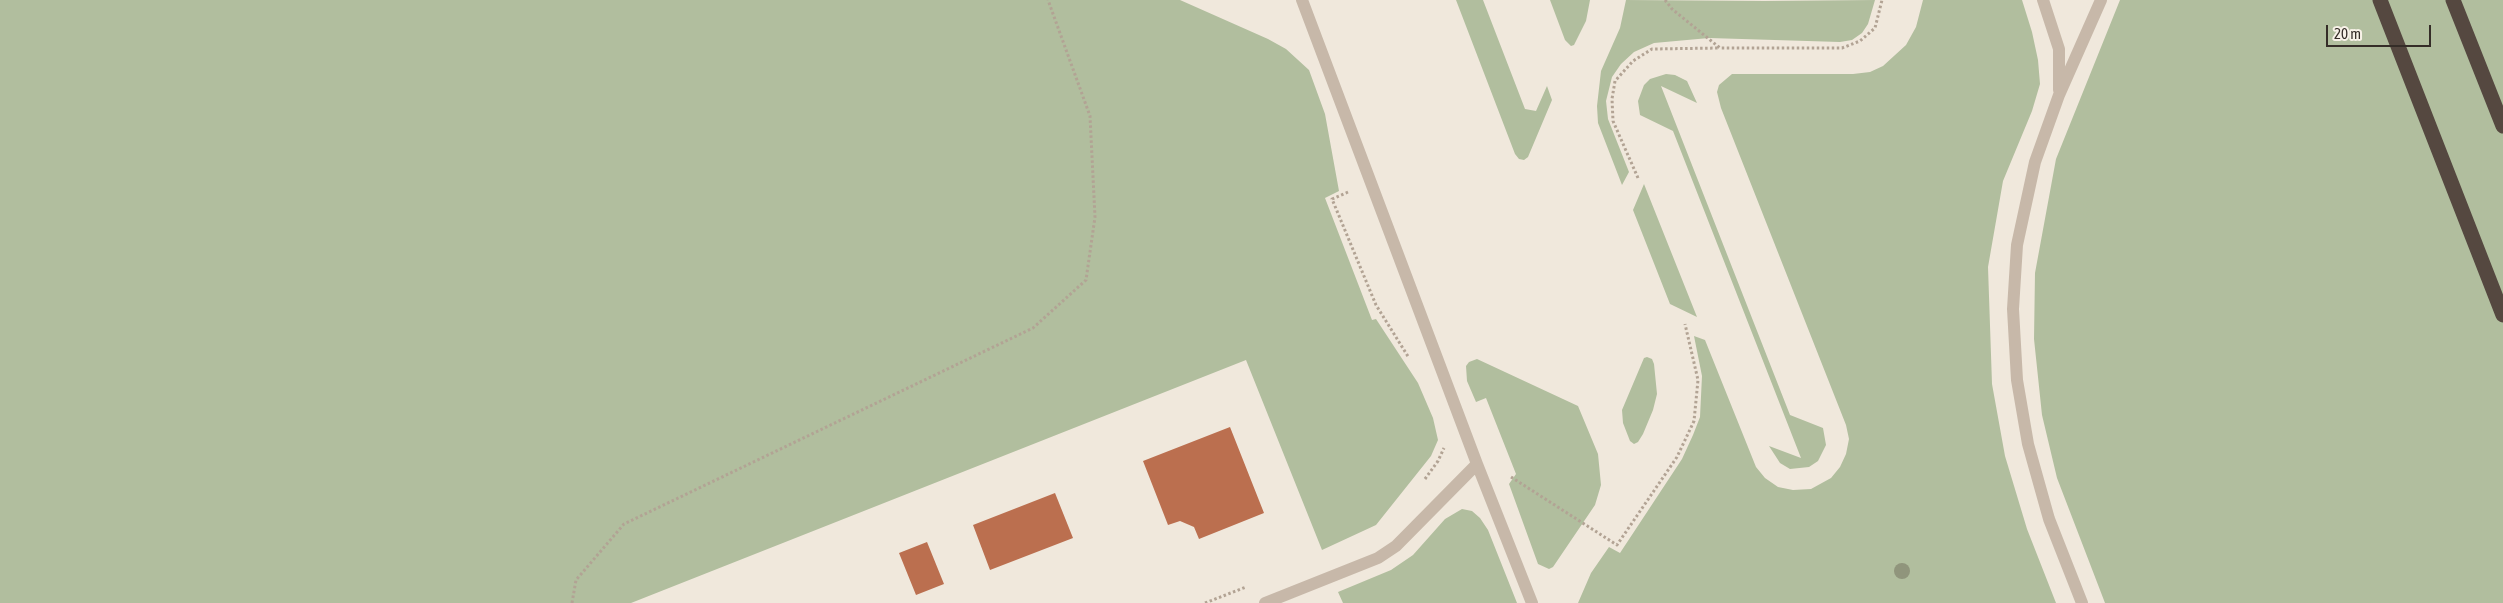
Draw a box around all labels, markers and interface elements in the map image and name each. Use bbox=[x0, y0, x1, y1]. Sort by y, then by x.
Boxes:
scale bar bbox=[2328, 15, 2433, 47]
text: 20 m bbox=[2334, 25, 2361, 42]

